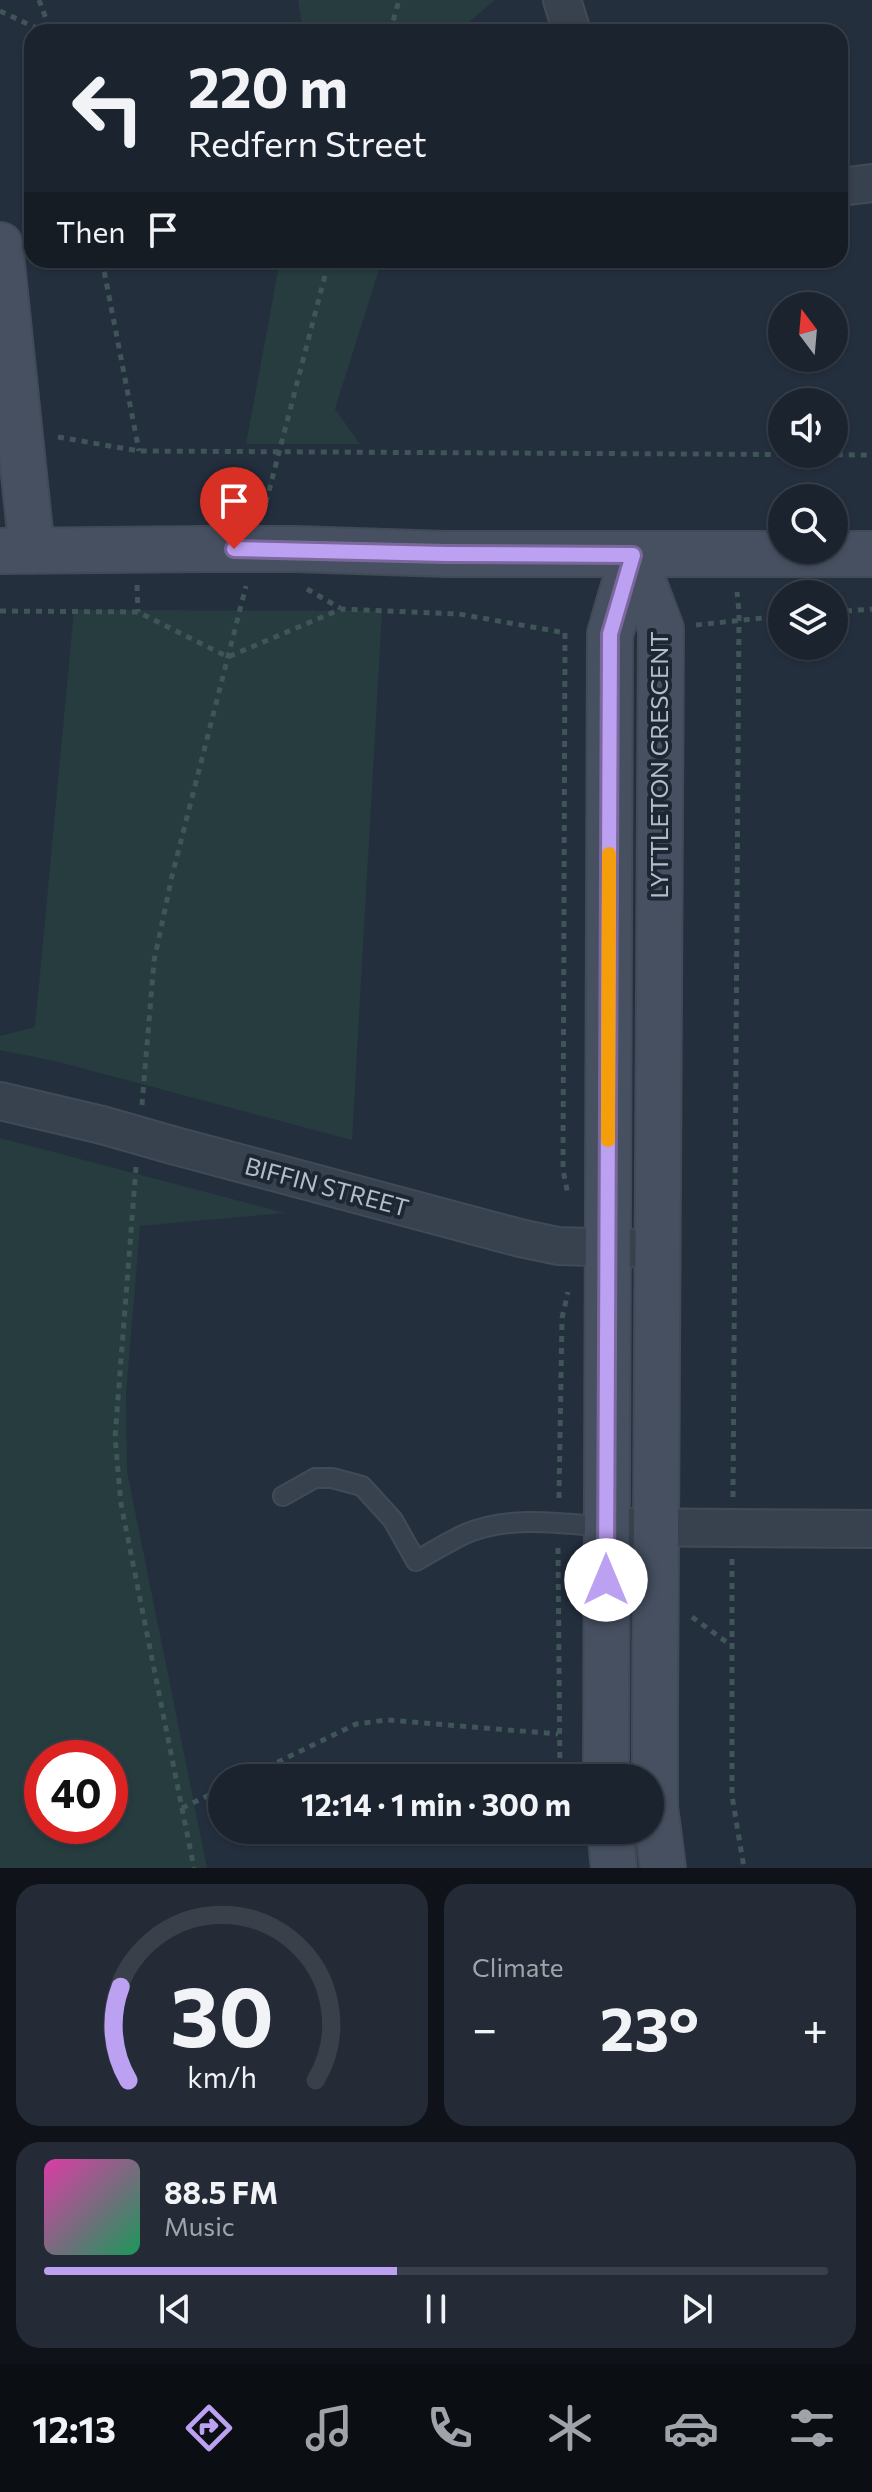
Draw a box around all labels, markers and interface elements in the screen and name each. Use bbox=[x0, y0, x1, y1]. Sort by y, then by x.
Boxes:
text: 220 m bbox=[188, 51, 348, 120]
icon: left bbox=[56, 56, 160, 160]
text: Redfern Street bbox=[188, 120, 427, 164]
icon: arrive bbox=[141, 208, 185, 252]
text: Then bbox=[56, 212, 125, 249]
north arrow bbox=[768, 292, 848, 372]
map controls bbox=[768, 292, 848, 660]
button: sound bbox=[768, 388, 848, 468]
pin bbox=[200, 467, 268, 549]
icon: arrive bbox=[212, 479, 256, 523]
button: search bbox=[768, 484, 848, 564]
button: layers bbox=[768, 580, 848, 660]
street label: LYTTLETON CRESCENT bbox=[644, 631, 673, 899]
street label: BIFFIN STREET bbox=[242, 1150, 412, 1222]
position arrow bbox=[564, 1538, 648, 1622]
speed limit sign: 40 bbox=[24, 1740, 128, 1844]
text: 12:14 · 1 min · 300 m bbox=[301, 1785, 571, 1822]
text: Climate bbox=[472, 1951, 564, 1982]
text: 30 bbox=[170, 1962, 274, 2064]
text: 23° bbox=[600, 1990, 699, 2063]
text: − bbox=[472, 2000, 497, 2054]
text: + bbox=[802, 2000, 828, 2054]
text: km/h bbox=[187, 2059, 257, 2094]
text: 88.5 FM bbox=[164, 2173, 278, 2210]
text: Music bbox=[164, 2210, 235, 2241]
icon: previous bbox=[153, 2287, 197, 2331]
icon: pause bbox=[414, 2287, 458, 2331]
icon: next bbox=[675, 2287, 719, 2331]
icon: directions bbox=[181, 2400, 237, 2456]
icon: music bbox=[301, 2400, 357, 2456]
icon: phone bbox=[422, 2400, 478, 2456]
icon: climate bbox=[542, 2400, 598, 2456]
icon: car bbox=[663, 2400, 719, 2456]
icon: filters bbox=[784, 2400, 840, 2456]
text: 12:13 bbox=[32, 2406, 116, 2450]

